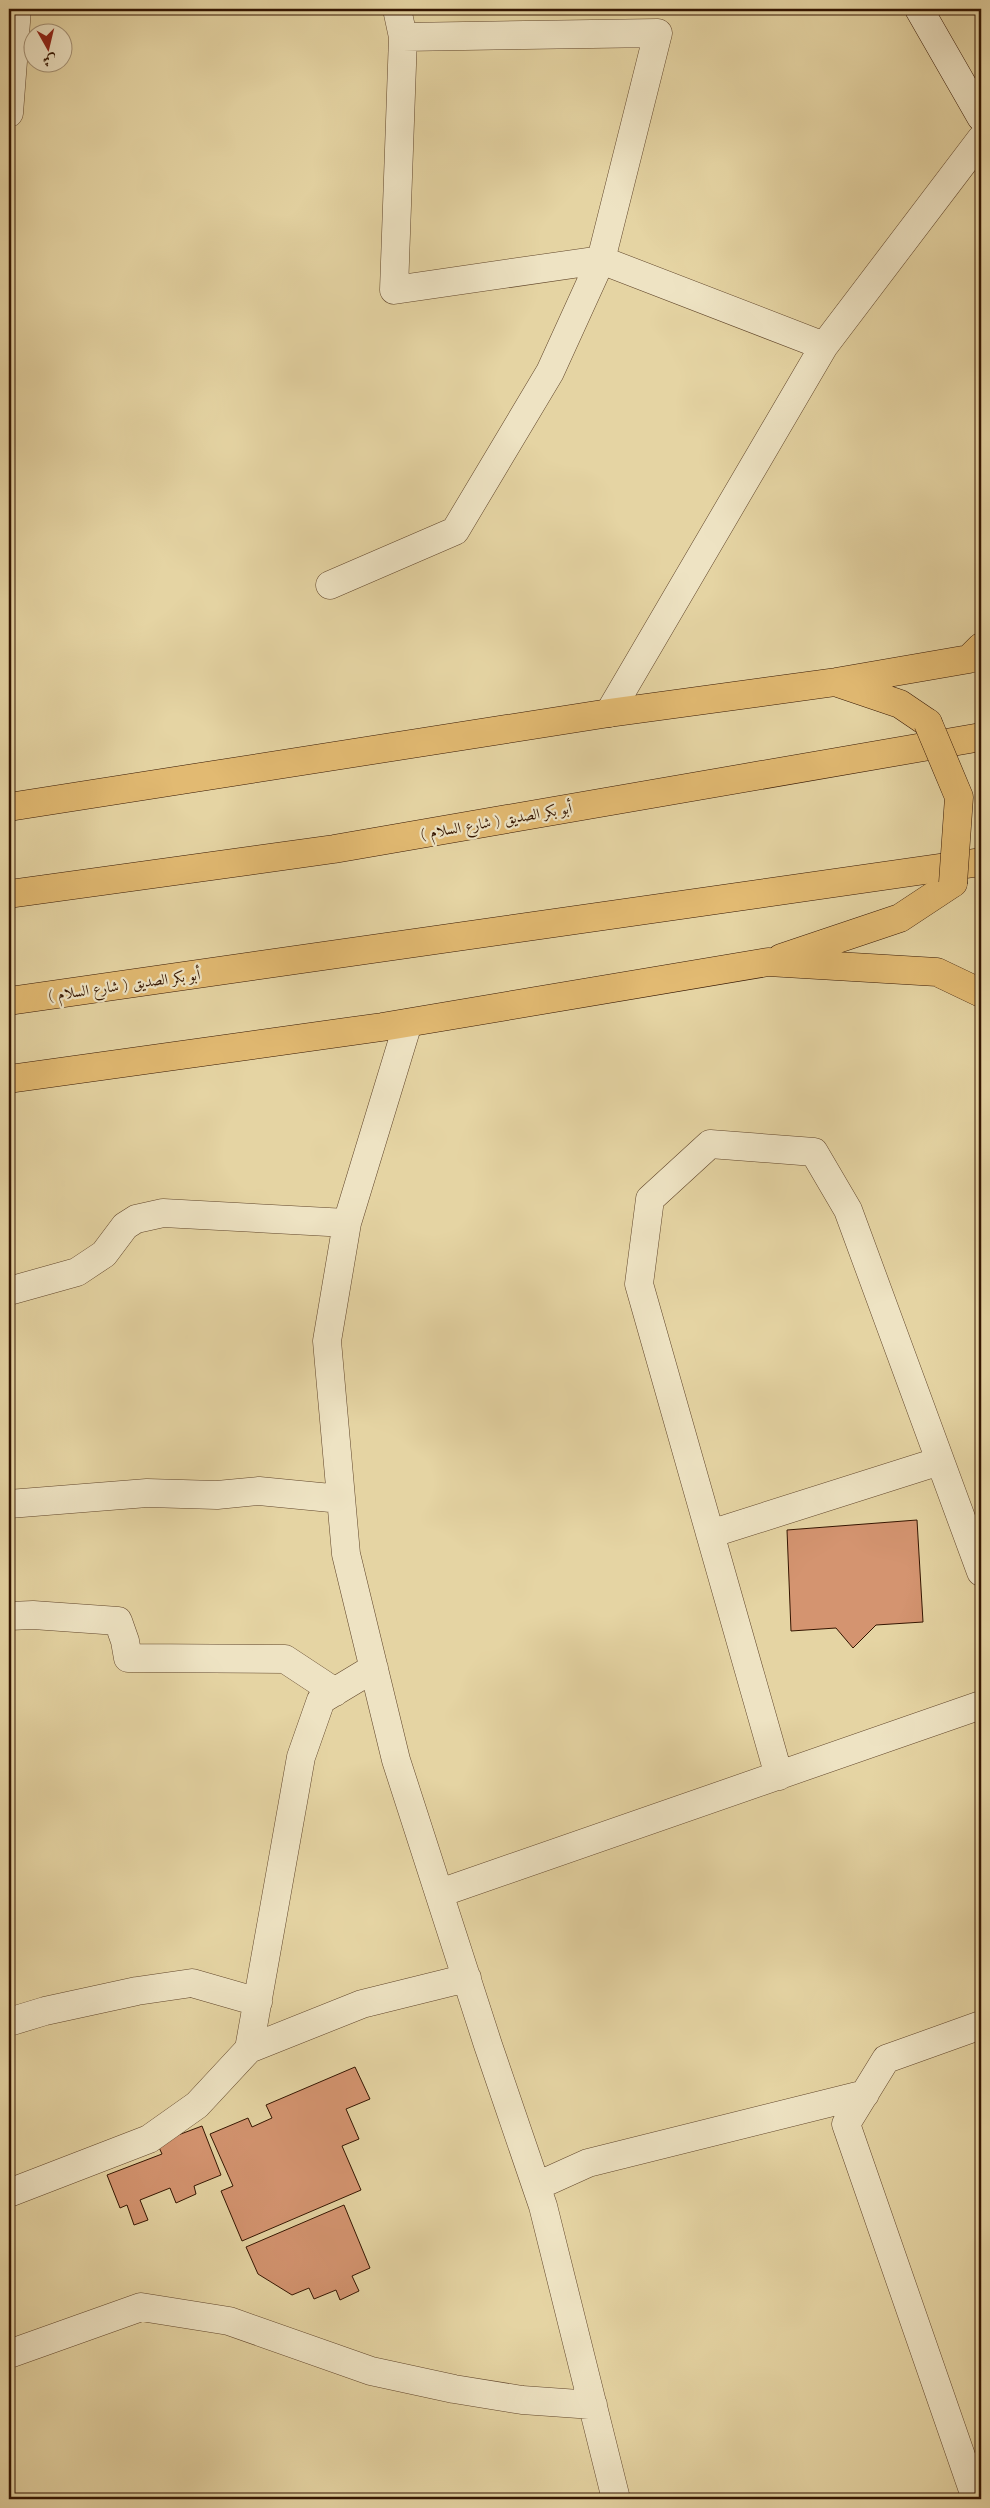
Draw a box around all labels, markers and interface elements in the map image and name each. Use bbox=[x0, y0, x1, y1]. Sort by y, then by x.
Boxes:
north arrow bbox=[22, 22, 72, 72]
text: ش bbox=[42, 52, 58, 68]
street label: ( شارع السلام ) أبو بكر الصديق bbox=[418, 797, 575, 847]
street label: ( شارع السلام ) أبو بكر الصديق bbox=[46, 963, 203, 1009]

